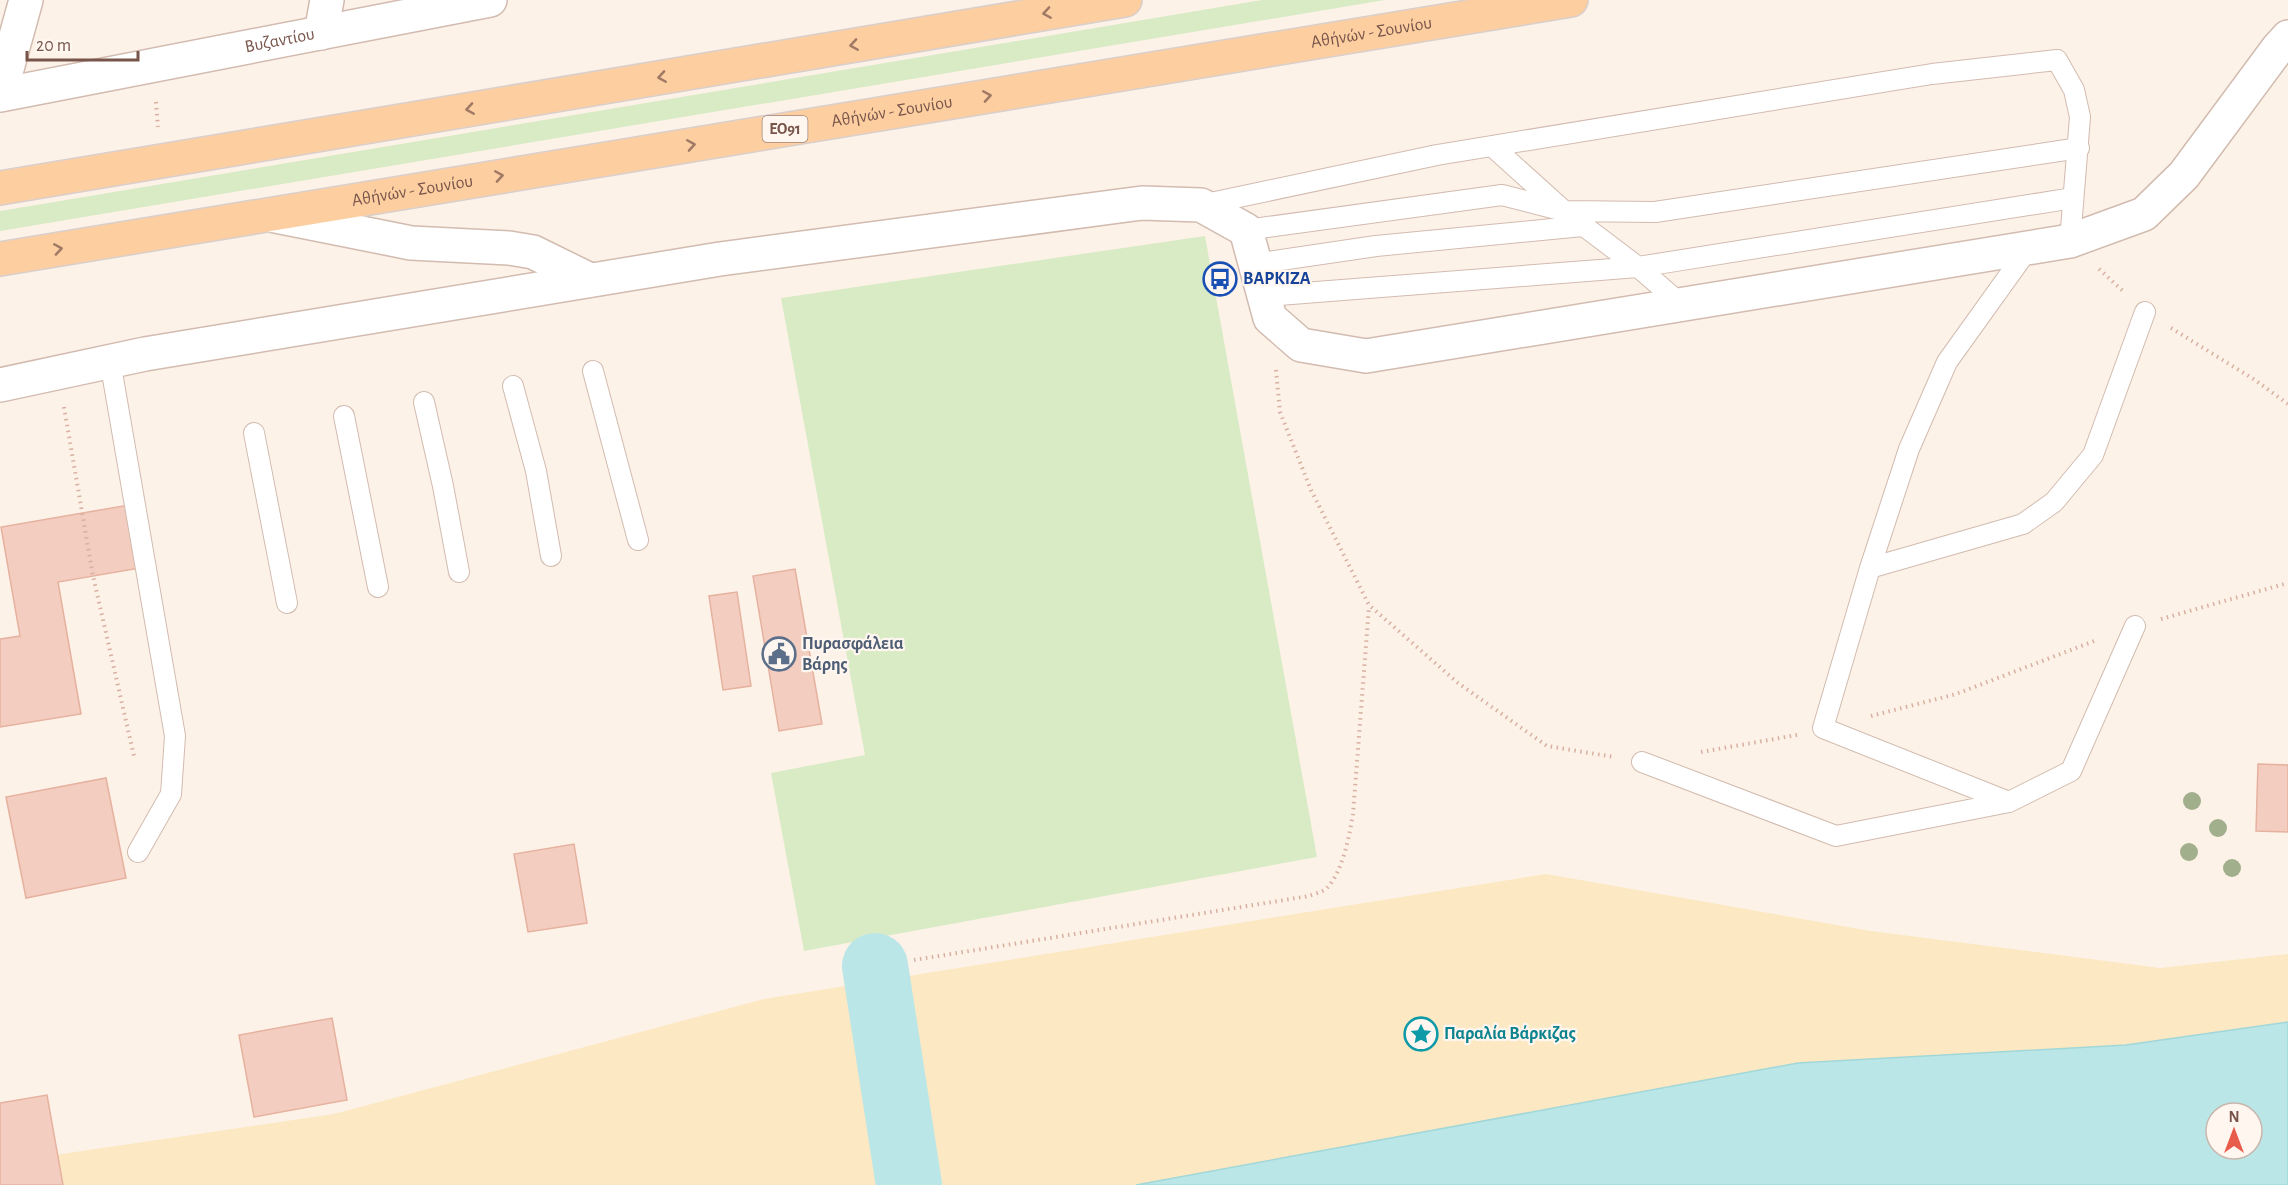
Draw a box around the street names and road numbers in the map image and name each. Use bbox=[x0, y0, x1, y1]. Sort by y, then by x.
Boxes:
street label: Αθήνών - Σουνίου bbox=[1309, 14, 1434, 52]
street label: Βυζαντίου bbox=[243, 25, 316, 56]
street label: Αθήνών - Σουνίου bbox=[830, 93, 954, 131]
road number: ΕΟ91 bbox=[762, 116, 808, 142]
street label: Αθήνών - Σουνίου bbox=[350, 172, 474, 210]

